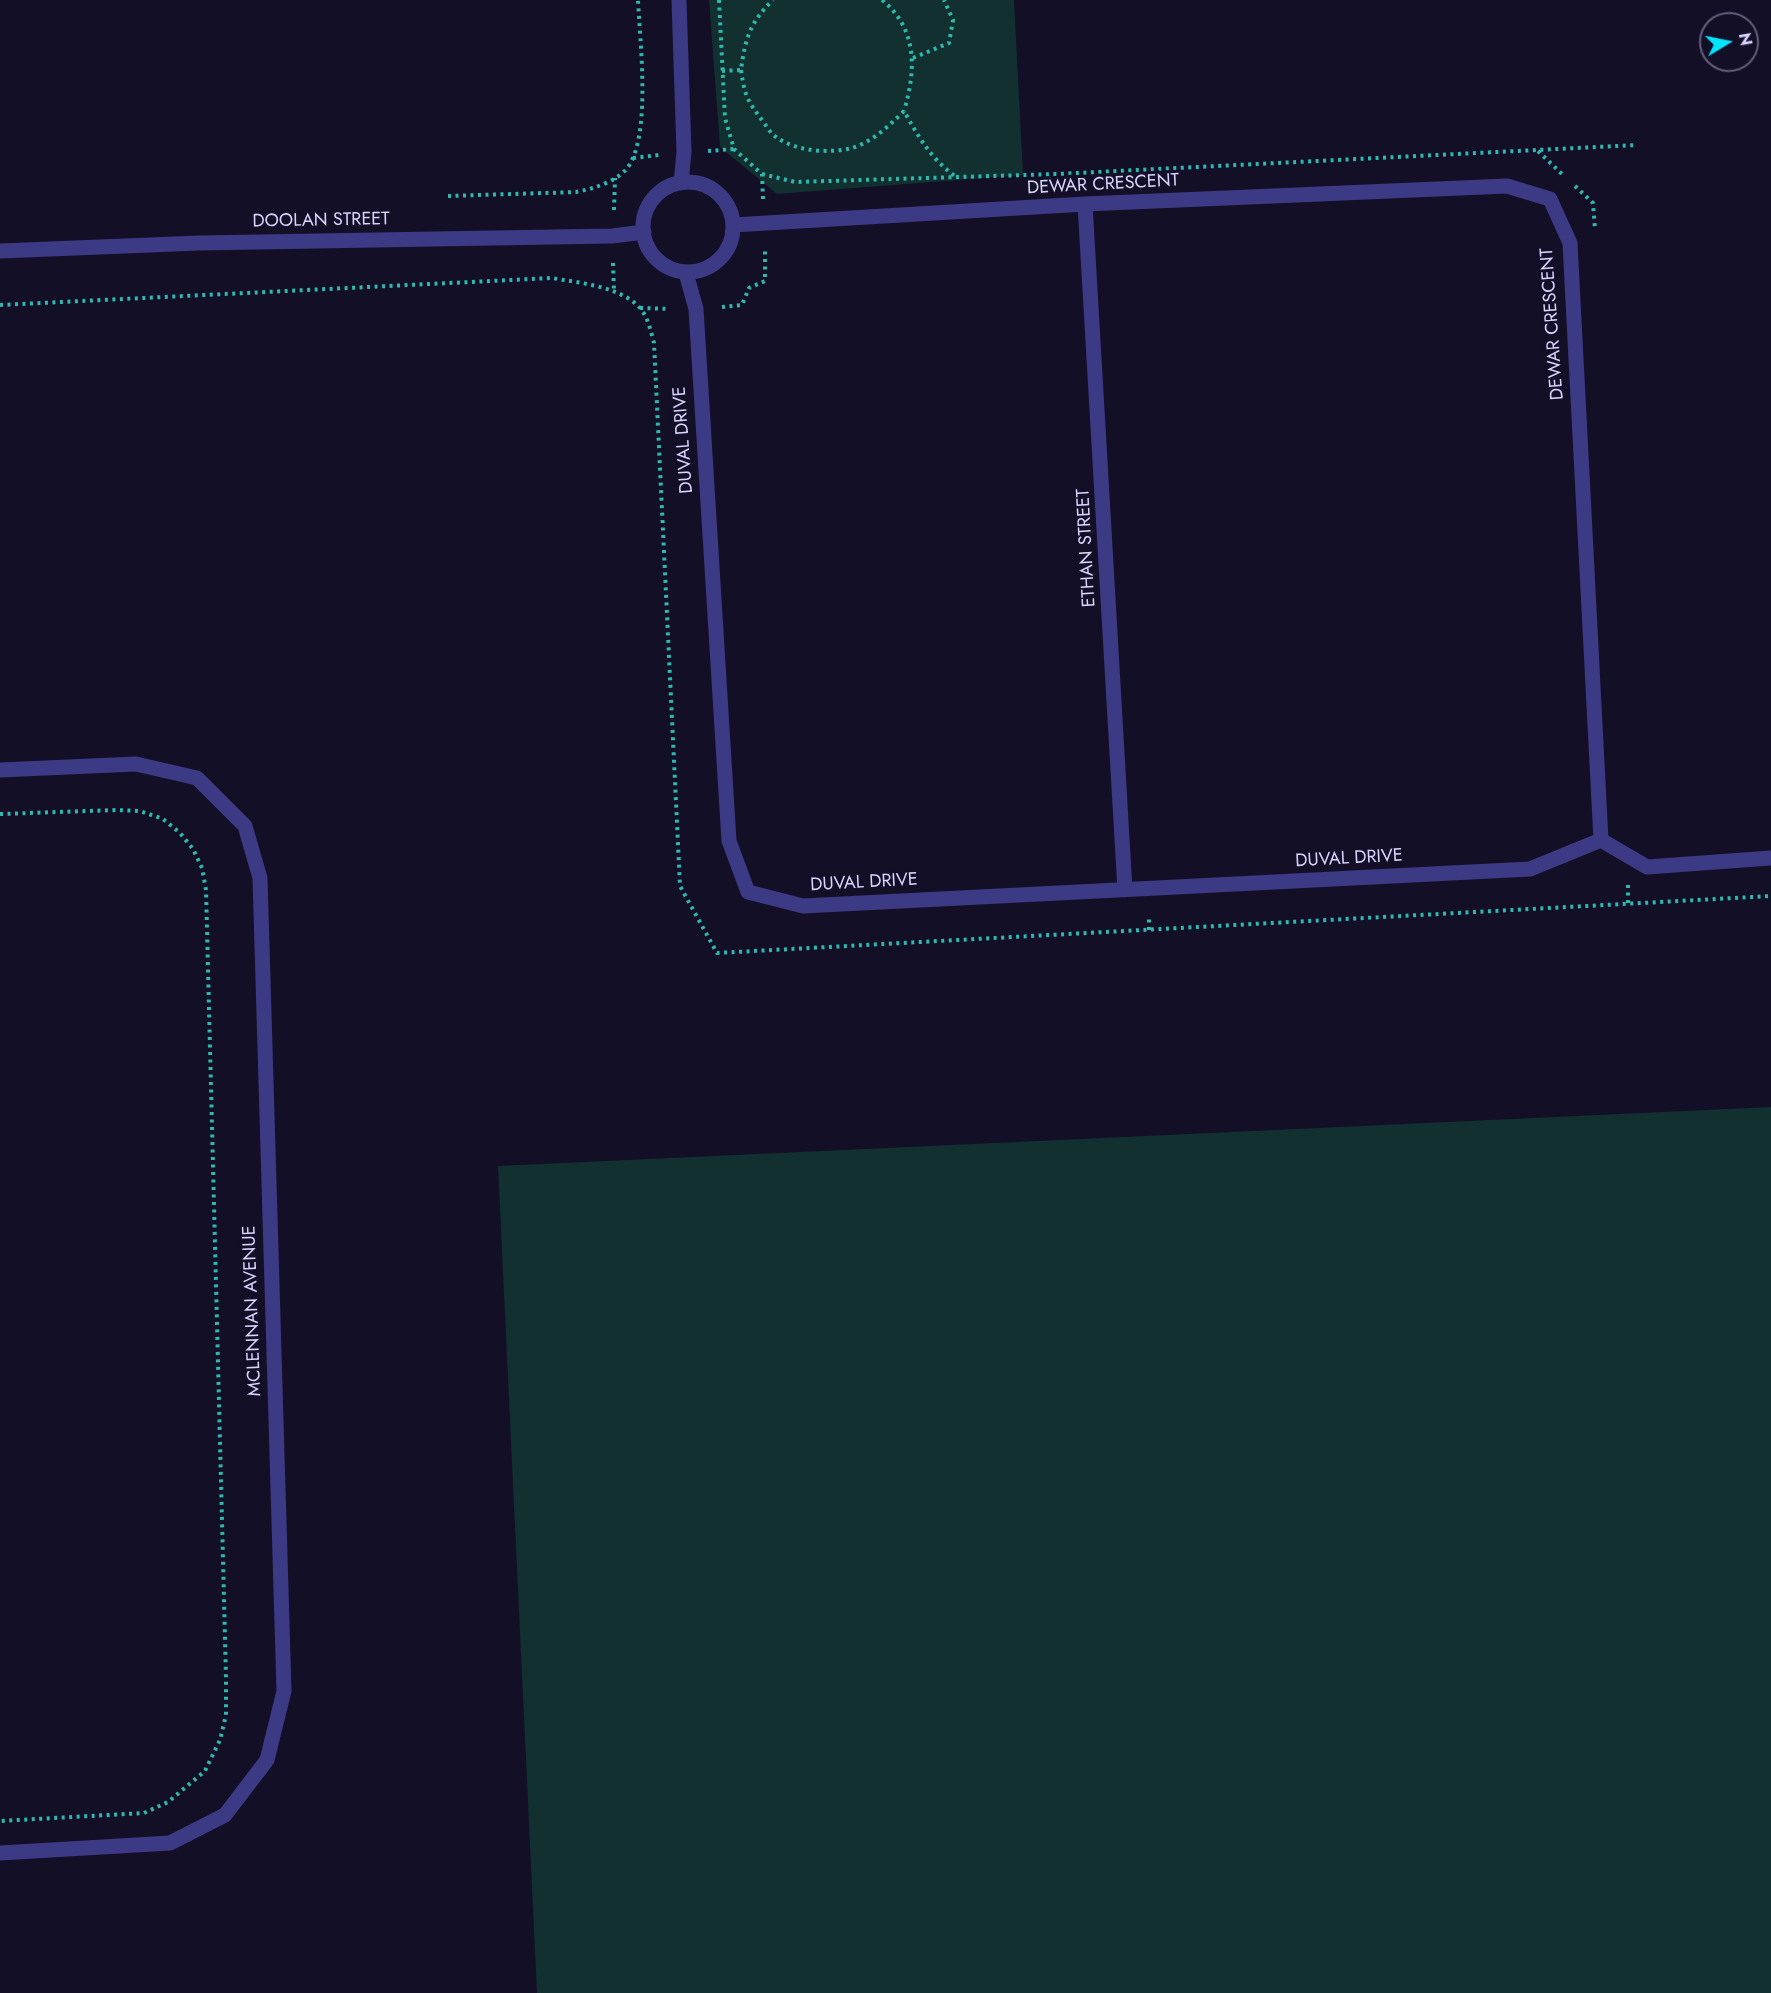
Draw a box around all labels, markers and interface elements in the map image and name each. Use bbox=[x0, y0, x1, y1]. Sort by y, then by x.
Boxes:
north arrow bbox=[1699, 12, 1759, 72]
text: N bbox=[1733, 31, 1758, 47]
street label: DEWAR CRESCENT bbox=[1026, 170, 1180, 200]
street label: DOOLAN STREET bbox=[252, 209, 390, 233]
street label: DEWAR CRESCENT bbox=[1537, 247, 1569, 401]
street label: DUVAL DRIVE bbox=[669, 386, 699, 494]
street label: ETHAN STREET bbox=[1073, 488, 1101, 608]
street label: DUVAL DRIVE bbox=[1295, 845, 1403, 873]
street label: DUVAL DRIVE bbox=[810, 869, 918, 897]
street label: MCLENNAN AVENUE bbox=[239, 1225, 267, 1397]

